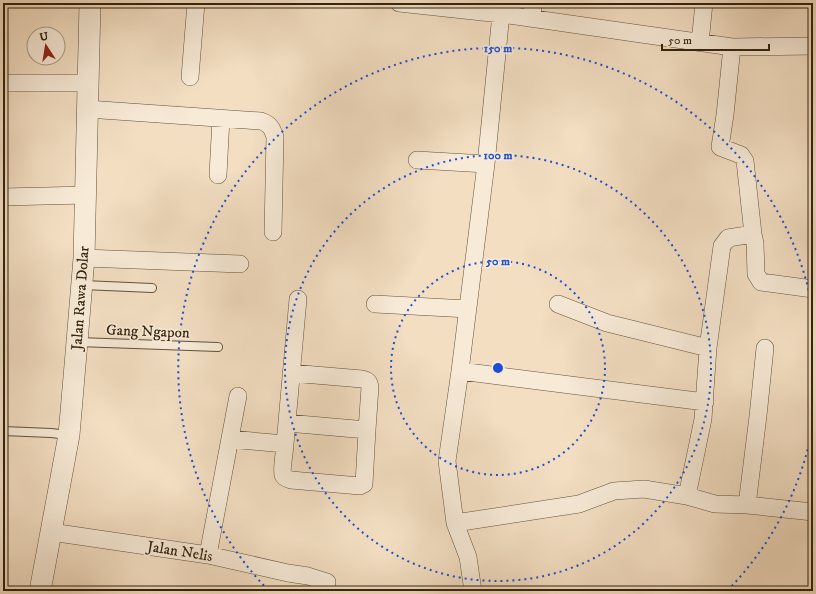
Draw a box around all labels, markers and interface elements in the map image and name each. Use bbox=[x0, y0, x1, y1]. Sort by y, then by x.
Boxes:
north arrow bbox=[26, 26, 66, 66]
scale bar bbox=[662, 26, 769, 52]
text: U bbox=[39, 29, 50, 45]
text: 50 m bbox=[668, 33, 692, 48]
text: 150 m bbox=[484, 41, 512, 56]
text: 100 m bbox=[484, 148, 512, 163]
street label: Jalan Rawa Dolar bbox=[67, 245, 94, 353]
text: 50 m bbox=[485, 254, 510, 269]
street label: Gang Ngapon bbox=[106, 321, 190, 342]
centre of rings bbox=[491, 361, 505, 375]
street label: Jalan Nelis bbox=[144, 537, 214, 566]

